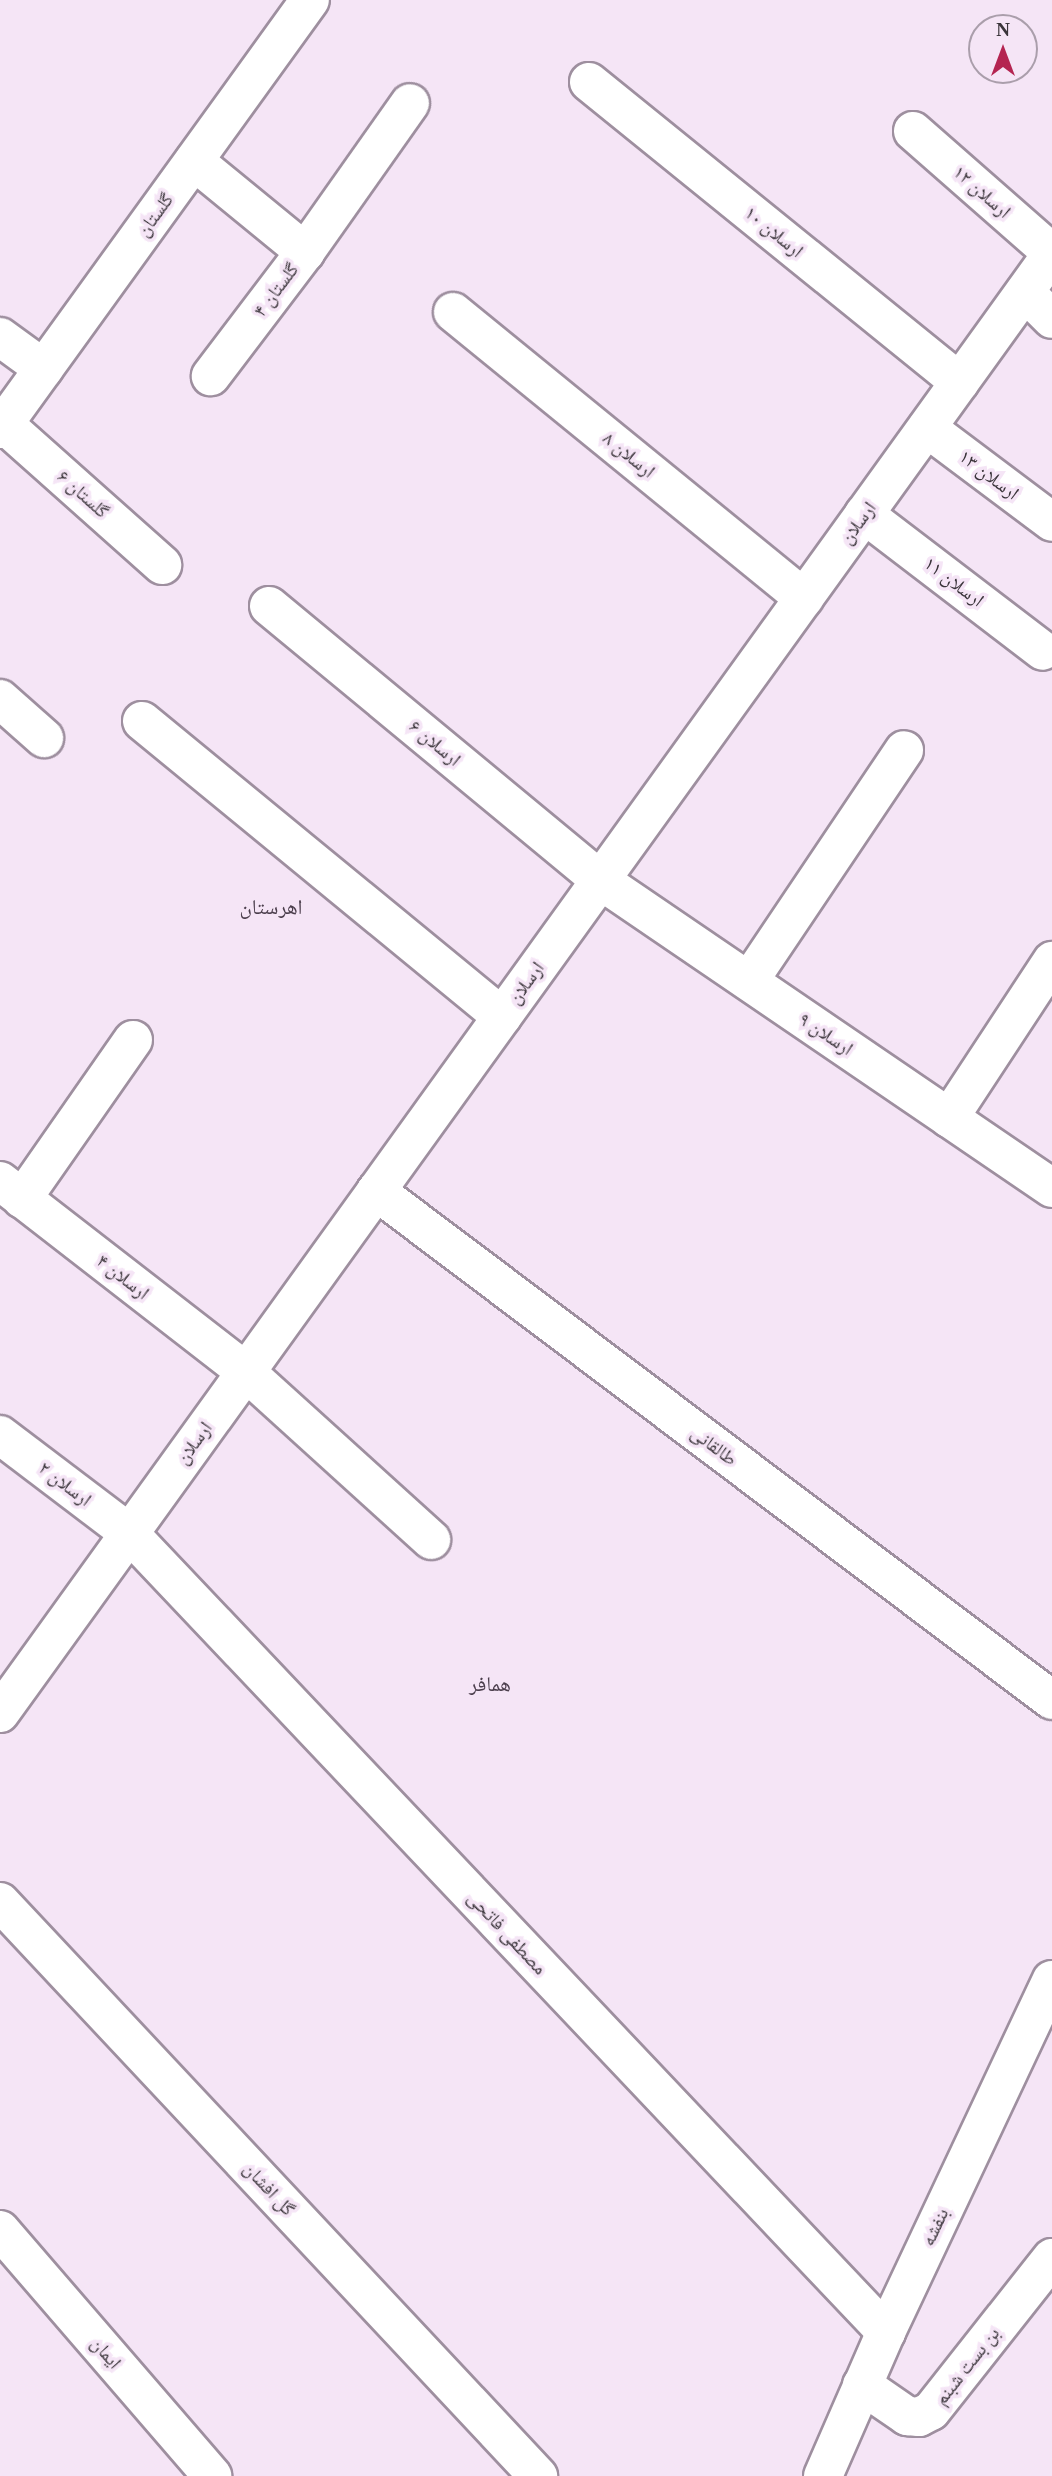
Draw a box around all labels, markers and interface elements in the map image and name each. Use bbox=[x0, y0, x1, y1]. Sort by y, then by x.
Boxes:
north arrow bbox=[968, 14, 1038, 84]
text: N bbox=[996, 19, 1010, 40]
street label: ارسلان ۱۲ bbox=[949, 161, 1015, 223]
street label: گلستان bbox=[132, 189, 178, 241]
street label: ارسلان ۱۰ bbox=[740, 201, 808, 263]
street label: گلستان ۴ bbox=[248, 259, 304, 321]
street label: ارسلان ۸ bbox=[598, 427, 660, 483]
street label: ارسلان ۱۳ bbox=[955, 445, 1023, 505]
street label: گلستان ۶ bbox=[53, 465, 113, 523]
street label: ارسلان bbox=[835, 497, 881, 549]
street label: ارسلان ۱۱ bbox=[920, 552, 988, 612]
street label: ارسلان ۶ bbox=[405, 715, 465, 771]
district label: اهرستان bbox=[239, 894, 303, 920]
street label: ارسلان bbox=[503, 957, 549, 1009]
street label: ارسلان ۹ bbox=[795, 1008, 857, 1060]
street label: ارسلان ۴ bbox=[92, 1249, 154, 1305]
street label: ارسلان bbox=[171, 1417, 217, 1469]
street label: طالقانی bbox=[686, 1421, 742, 1471]
street label: ارسلان ۲ bbox=[34, 1457, 96, 1511]
district label: همافر bbox=[469, 1671, 511, 1697]
street label: مصطفی فاتحی bbox=[463, 1887, 551, 1979]
street label: گل افشان bbox=[239, 2157, 299, 2221]
street label: بنفشه bbox=[916, 2204, 954, 2250]
street label: بن بست شبنم bbox=[929, 2322, 1005, 2410]
street label: ایمان bbox=[86, 2332, 126, 2374]

